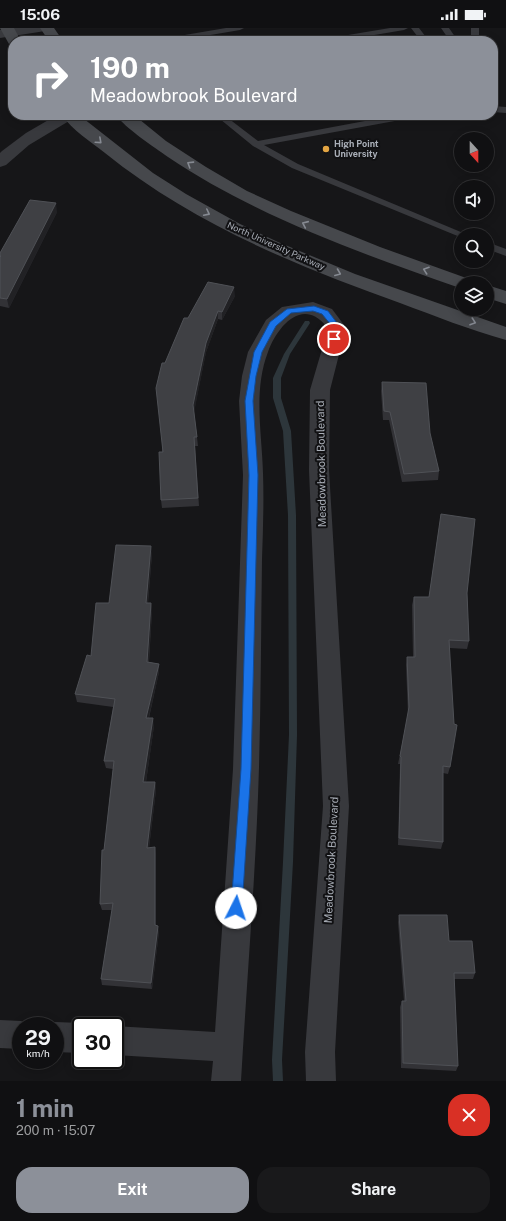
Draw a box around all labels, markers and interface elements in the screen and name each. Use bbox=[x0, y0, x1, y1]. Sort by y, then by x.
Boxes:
text: 15:06 bbox=[20, 6, 60, 23]
text: 190 m bbox=[90, 51, 170, 84]
icon: right bbox=[24, 52, 76, 104]
text: Meadowbrook Boulevard bbox=[90, 85, 297, 106]
north arrow bbox=[454, 132, 494, 172]
map controls bbox=[454, 132, 494, 316]
one-way arrow bbox=[94, 136, 102, 144]
place label: High Point University bbox=[334, 138, 379, 159]
marker: High Point University bbox=[321, 144, 331, 154]
one-way arrow bbox=[187, 161, 194, 169]
button: sound bbox=[454, 180, 494, 220]
one-way arrow bbox=[203, 208, 210, 216]
street label: North University Parkway bbox=[226, 219, 327, 272]
one-way arrow bbox=[301, 221, 309, 229]
button: search bbox=[454, 228, 494, 268]
one-way arrow bbox=[423, 266, 430, 275]
one-way arrow bbox=[334, 269, 341, 277]
button: layers bbox=[454, 276, 494, 316]
one-way arrow bbox=[469, 317, 476, 326]
pin bbox=[317, 322, 351, 356]
icon: arrive bbox=[323, 328, 345, 350]
street label: Meadowbrook Boulevard bbox=[314, 401, 328, 527]
street label: Meadowbrook Boulevard bbox=[322, 796, 340, 924]
position arrow bbox=[215, 887, 257, 929]
speed limit sign: 30 bbox=[72, 1017, 124, 1069]
text: 29 bbox=[25, 1026, 51, 1050]
text: km/h bbox=[26, 1047, 50, 1059]
text: 1 min bbox=[16, 1094, 74, 1122]
button: close bbox=[448, 1094, 490, 1136]
text: 200 m · 15:07 bbox=[16, 1123, 95, 1138]
button: Exit bbox=[16, 1167, 249, 1213]
button: Share bbox=[257, 1167, 490, 1213]

